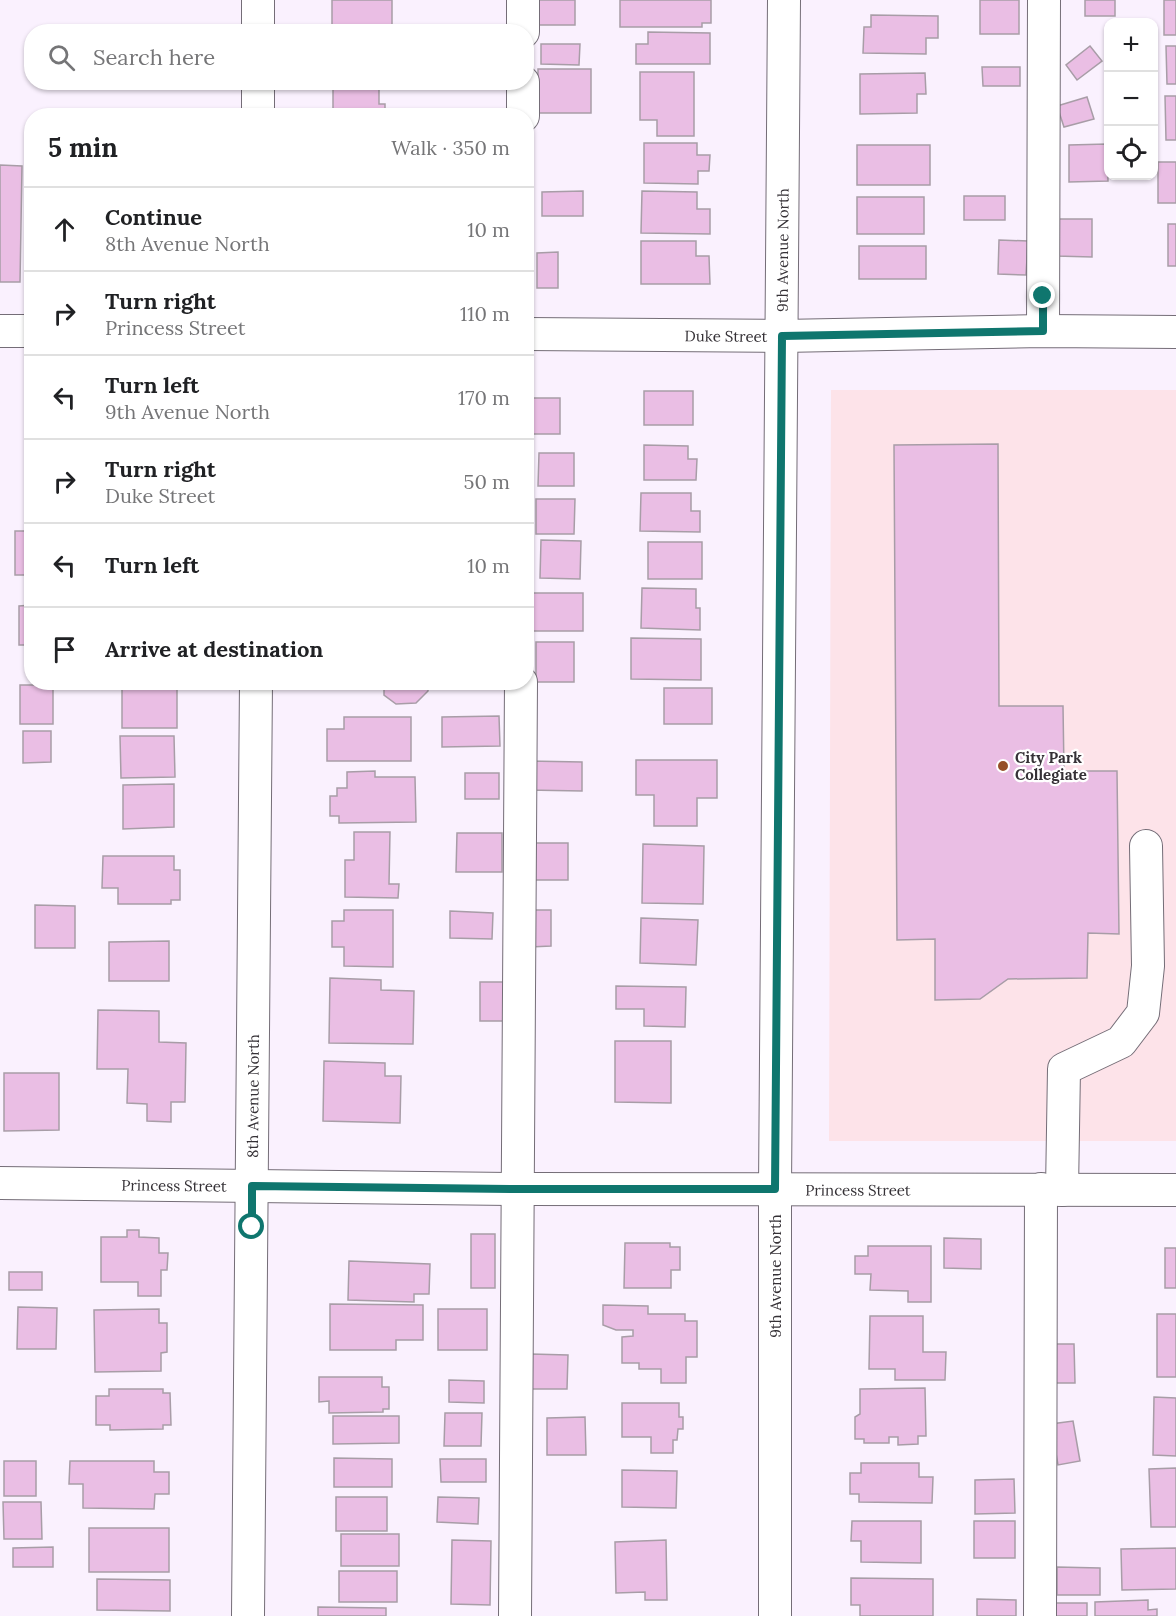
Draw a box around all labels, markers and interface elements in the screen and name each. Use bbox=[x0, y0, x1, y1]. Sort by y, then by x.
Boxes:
map controls bbox=[1104, 18, 1158, 180]
button: + bbox=[1104, 18, 1158, 72]
search box bbox=[24, 24, 534, 90]
icon: search bbox=[45, 41, 78, 74]
text: Search here bbox=[93, 43, 215, 71]
button: − bbox=[1104, 72, 1158, 126]
button: locate bbox=[1104, 126, 1158, 180]
text: 5 min bbox=[48, 131, 118, 164]
text: Walk · 350 m bbox=[391, 135, 510, 160]
street label: 9th Avenue North bbox=[772, 188, 792, 312]
text: Continue bbox=[105, 203, 202, 231]
icon: ahead bbox=[48, 213, 81, 246]
text: 10 m bbox=[467, 217, 510, 242]
text: 8th Avenue North bbox=[105, 231, 270, 256]
route end bbox=[1029, 282, 1055, 308]
text: Turn right bbox=[105, 287, 216, 315]
icon: right bbox=[48, 297, 81, 330]
text: 110 m bbox=[460, 301, 510, 326]
text: Princess Street bbox=[105, 315, 245, 340]
street label: Duke Street bbox=[685, 326, 768, 345]
text: Turn left bbox=[105, 371, 199, 399]
icon: left bbox=[48, 381, 81, 414]
text: 170 m bbox=[458, 385, 510, 410]
text: 9th Avenue North bbox=[105, 399, 270, 424]
text: Turn right bbox=[105, 455, 216, 483]
icon: right bbox=[48, 465, 81, 498]
text: 50 m bbox=[464, 469, 510, 494]
text: Duke Street bbox=[105, 483, 215, 508]
icon: left bbox=[48, 549, 81, 582]
text: Turn left bbox=[105, 551, 199, 579]
text: 10 m bbox=[467, 553, 510, 578]
icon: arrive bbox=[48, 633, 81, 666]
text: Arrive at destination bbox=[105, 635, 323, 663]
place label: City Park Collegiate bbox=[1015, 748, 1087, 784]
marker: City Park Collegiate bbox=[996, 759, 1010, 773]
street label: 8th Avenue North bbox=[242, 1034, 262, 1158]
street label: Princess Street bbox=[121, 1175, 227, 1195]
street label: Princess Street bbox=[805, 1180, 911, 1199]
route start bbox=[238, 1213, 264, 1239]
street label: 9th Avenue North bbox=[766, 1214, 785, 1338]

